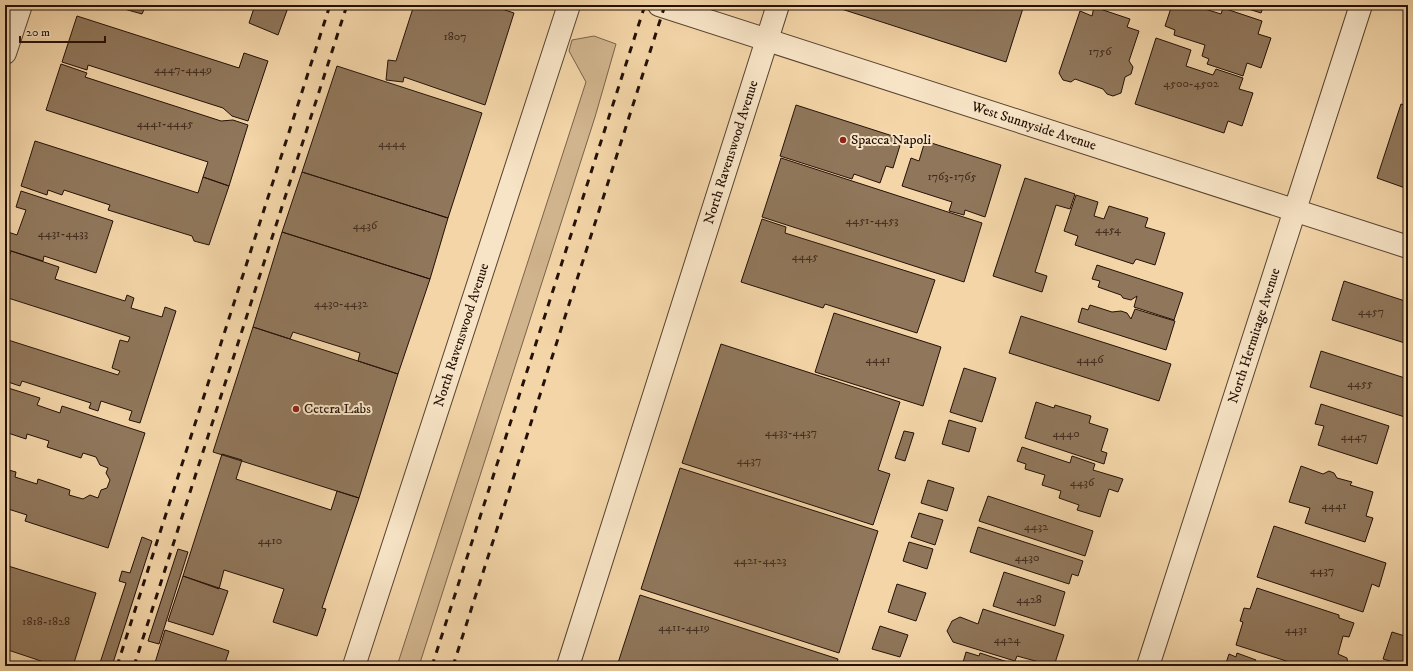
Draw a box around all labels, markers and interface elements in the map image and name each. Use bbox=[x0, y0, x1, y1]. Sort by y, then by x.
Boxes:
scale bar bbox=[20, 18, 105, 44]
text: 20 m bbox=[26, 25, 50, 40]
house number: 1807 bbox=[443, 29, 467, 44]
house number: 1756 bbox=[1089, 44, 1112, 59]
house number: 4447-4449 bbox=[154, 62, 212, 77]
house number: 4500-4502 bbox=[1163, 76, 1219, 91]
street label: North Ravenswood Avenue bbox=[700, 78, 763, 227]
street label: West Sunnyside Avenue bbox=[968, 97, 1099, 155]
house number: 4441-4445 bbox=[137, 116, 193, 131]
place label: Spacca Napoli bbox=[851, 131, 931, 149]
marker: Spacca Napoli bbox=[838, 135, 848, 145]
house number: 4444 bbox=[378, 136, 407, 151]
house number: 1763-1765 bbox=[927, 169, 977, 184]
house number: 4451-4453 bbox=[845, 213, 899, 228]
house number: 4436 bbox=[353, 218, 378, 233]
house number: 4454 bbox=[1095, 222, 1122, 237]
house number: 4431-4433 bbox=[38, 226, 88, 241]
house number: 4445 bbox=[792, 249, 818, 264]
street label: North Ravenswood Avenue bbox=[430, 261, 493, 409]
street label: North Hermitage Avenue bbox=[1224, 266, 1285, 406]
house number: 4430-4432 bbox=[314, 296, 368, 311]
house number: 4457 bbox=[1358, 304, 1384, 319]
house number: 4441 bbox=[865, 352, 891, 367]
house number: 4446 bbox=[1077, 352, 1104, 367]
house number: 4455 bbox=[1347, 376, 1373, 391]
place label: Cetera Labs bbox=[304, 400, 371, 418]
marker: Cetera Labs bbox=[291, 404, 301, 414]
house number: 4433-4437 bbox=[765, 425, 817, 440]
house number: 4440 bbox=[1052, 426, 1080, 441]
house number: 4447 bbox=[1341, 429, 1367, 444]
house number: 4437 bbox=[737, 453, 761, 468]
house number: 4436 bbox=[1070, 475, 1095, 490]
house number: 4441 bbox=[1321, 498, 1347, 513]
house number: 4432 bbox=[1024, 519, 1048, 534]
house number: 4410 bbox=[258, 533, 282, 548]
house number: 4430 bbox=[1015, 550, 1039, 565]
house number: 4421-4423 bbox=[733, 553, 787, 568]
house number: 4437 bbox=[1310, 563, 1334, 578]
house number: 4428 bbox=[1016, 592, 1042, 607]
house number: 1818-1828 bbox=[22, 614, 70, 629]
house number: 4411-4419 bbox=[658, 620, 710, 635]
house number: 4431 bbox=[1285, 622, 1307, 637]
house number: 4424 bbox=[994, 632, 1021, 647]

